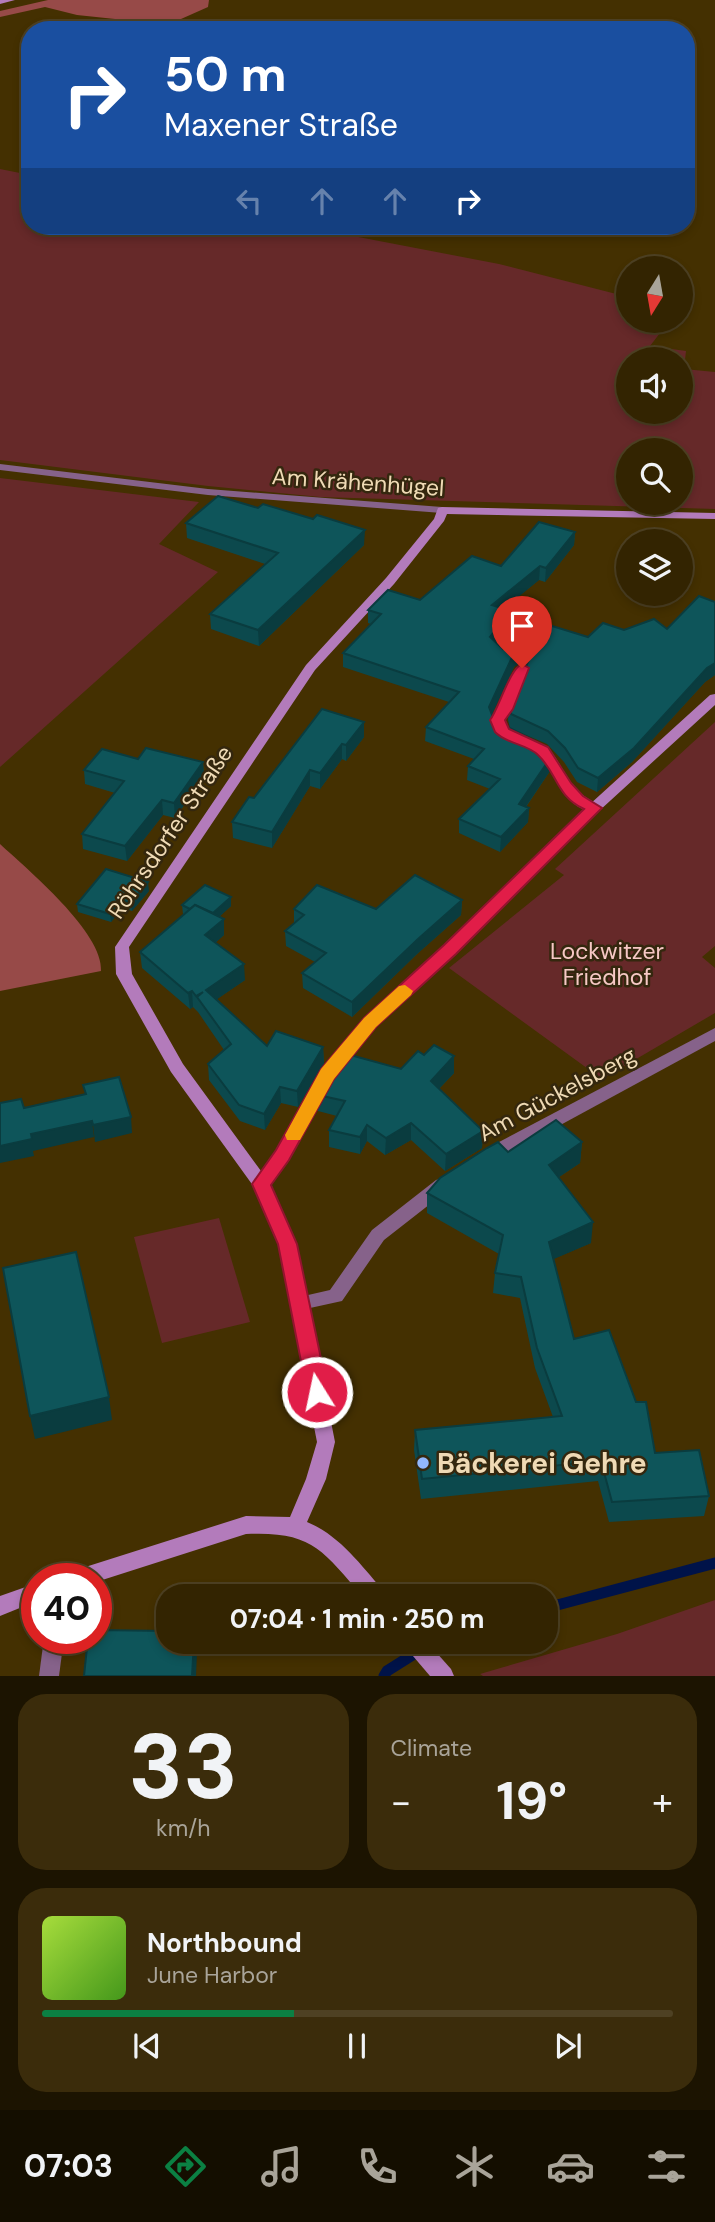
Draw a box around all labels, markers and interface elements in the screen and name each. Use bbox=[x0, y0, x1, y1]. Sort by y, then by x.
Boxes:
text: 50 m bbox=[164, 42, 287, 106]
icon: right bbox=[49, 49, 140, 140]
text: Maxener Straße bbox=[164, 104, 398, 146]
icon: left bbox=[230, 182, 268, 220]
icon: ahead bbox=[303, 182, 341, 220]
icon: ahead bbox=[376, 182, 414, 220]
icon: right bbox=[449, 182, 487, 220]
north arrow bbox=[616, 256, 693, 332]
map controls bbox=[616, 256, 693, 606]
button: sound bbox=[616, 347, 693, 424]
button: search bbox=[616, 438, 693, 515]
street label: Am Krähenhügel bbox=[271, 461, 445, 503]
button: layers bbox=[616, 529, 693, 606]
pin bbox=[492, 596, 552, 668]
icon: arrive bbox=[503, 607, 541, 645]
street label: Röhrsdorfer Straße bbox=[101, 740, 239, 924]
park label: Lockwitzer Friedhof bbox=[550, 936, 664, 992]
street label: Am Gückelsberg bbox=[473, 1040, 641, 1148]
position arrow bbox=[280, 1355, 354, 1429]
place label: Bäckerei Gehre bbox=[437, 1445, 647, 1482]
marker: Bäckerei Gehre bbox=[415, 1455, 431, 1471]
speed limit sign: 40 bbox=[21, 1563, 112, 1654]
text: 07:04 · 1 min · 250 m bbox=[230, 1602, 484, 1636]
text: 33 bbox=[128, 1708, 238, 1826]
text: Climate bbox=[391, 1733, 472, 1763]
text: 19° bbox=[496, 1767, 567, 1835]
text: − bbox=[391, 1777, 411, 1827]
text: + bbox=[652, 1777, 673, 1827]
text: km/h bbox=[156, 1813, 210, 1843]
text: Northbound bbox=[147, 1926, 302, 1960]
text: June Harbor bbox=[147, 1960, 277, 1990]
icon: previous bbox=[128, 2027, 166, 2065]
icon: pause bbox=[338, 2027, 376, 2065]
icon: next bbox=[549, 2027, 587, 2065]
icon: directions bbox=[161, 2142, 210, 2191]
icon: music bbox=[257, 2142, 306, 2191]
icon: phone bbox=[353, 2142, 402, 2191]
icon: climate bbox=[450, 2142, 499, 2191]
icon: car bbox=[546, 2142, 595, 2191]
icon: filters bbox=[642, 2142, 691, 2191]
text: 07:03 bbox=[24, 2145, 113, 2187]

